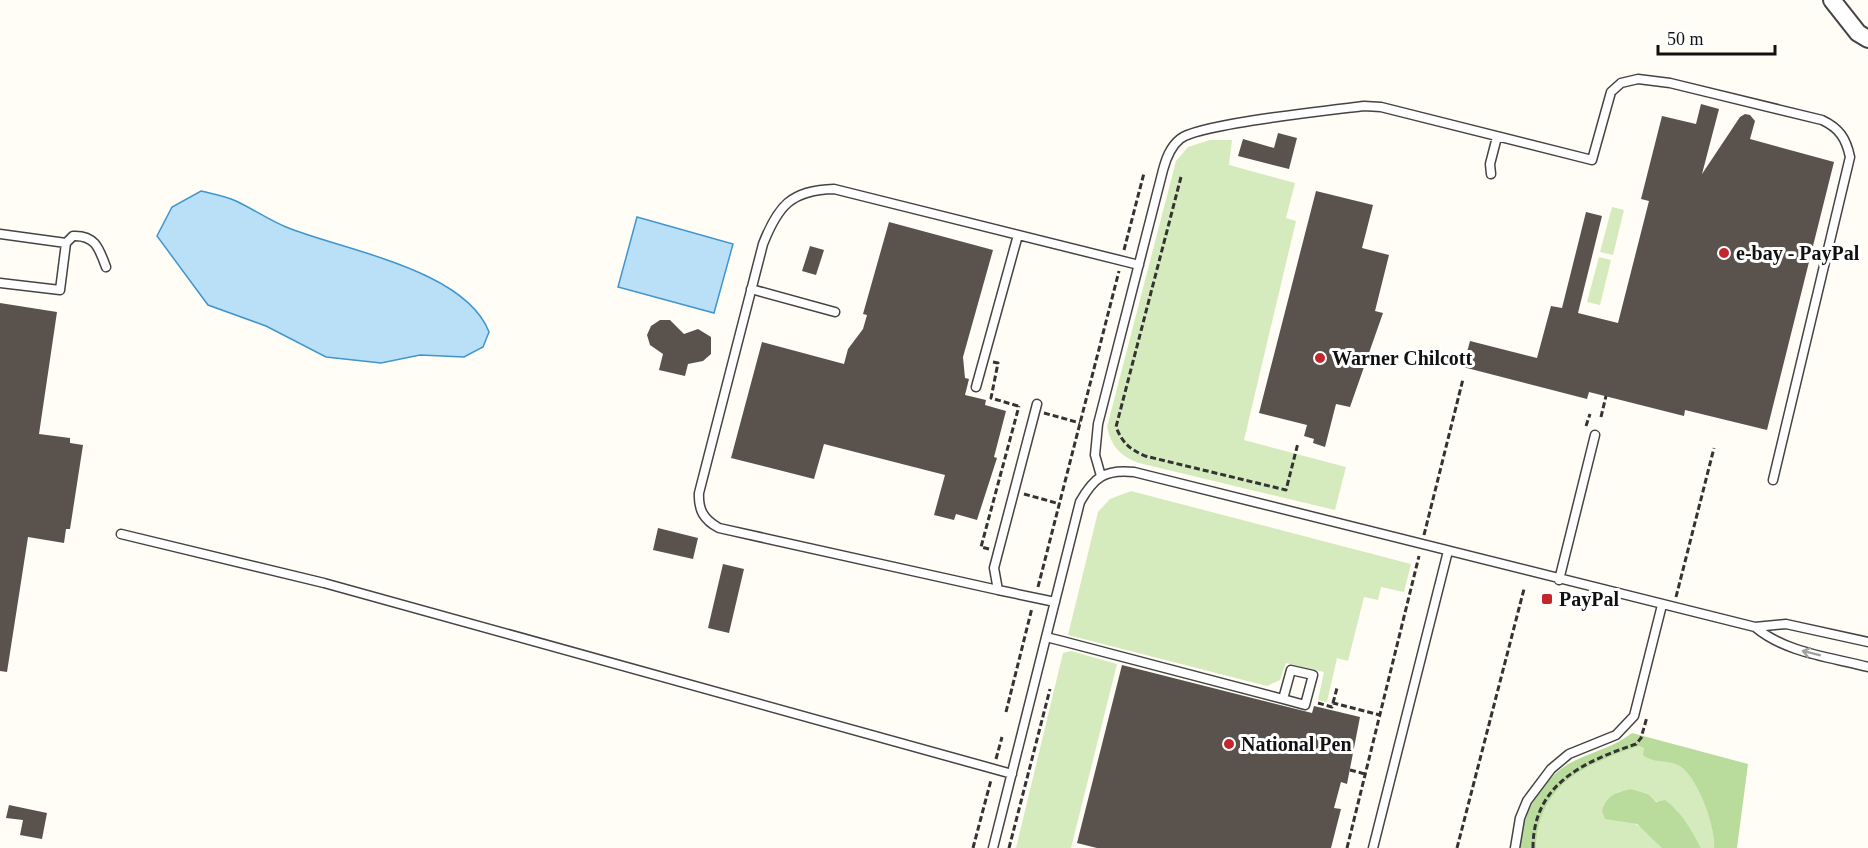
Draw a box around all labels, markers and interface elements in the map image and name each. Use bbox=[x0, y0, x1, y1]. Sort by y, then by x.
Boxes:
scale bar bbox=[1658, 18, 1775, 56]
text: 50 m bbox=[1667, 29, 1704, 49]
place label: e-bay - PayPal bbox=[1736, 242, 1860, 265]
marker: e-bay - PayPal bbox=[1717, 246, 1731, 260]
place label: Warner Chilcott bbox=[1332, 347, 1473, 369]
marker: Warner Chilcott bbox=[1313, 351, 1327, 365]
place label: PayPal bbox=[1559, 588, 1619, 611]
marker: PayPal bbox=[1540, 592, 1554, 606]
one-way arrow bbox=[1802, 646, 1821, 658]
place label: National Pen bbox=[1241, 733, 1352, 755]
marker: National Pen bbox=[1222, 737, 1236, 751]

